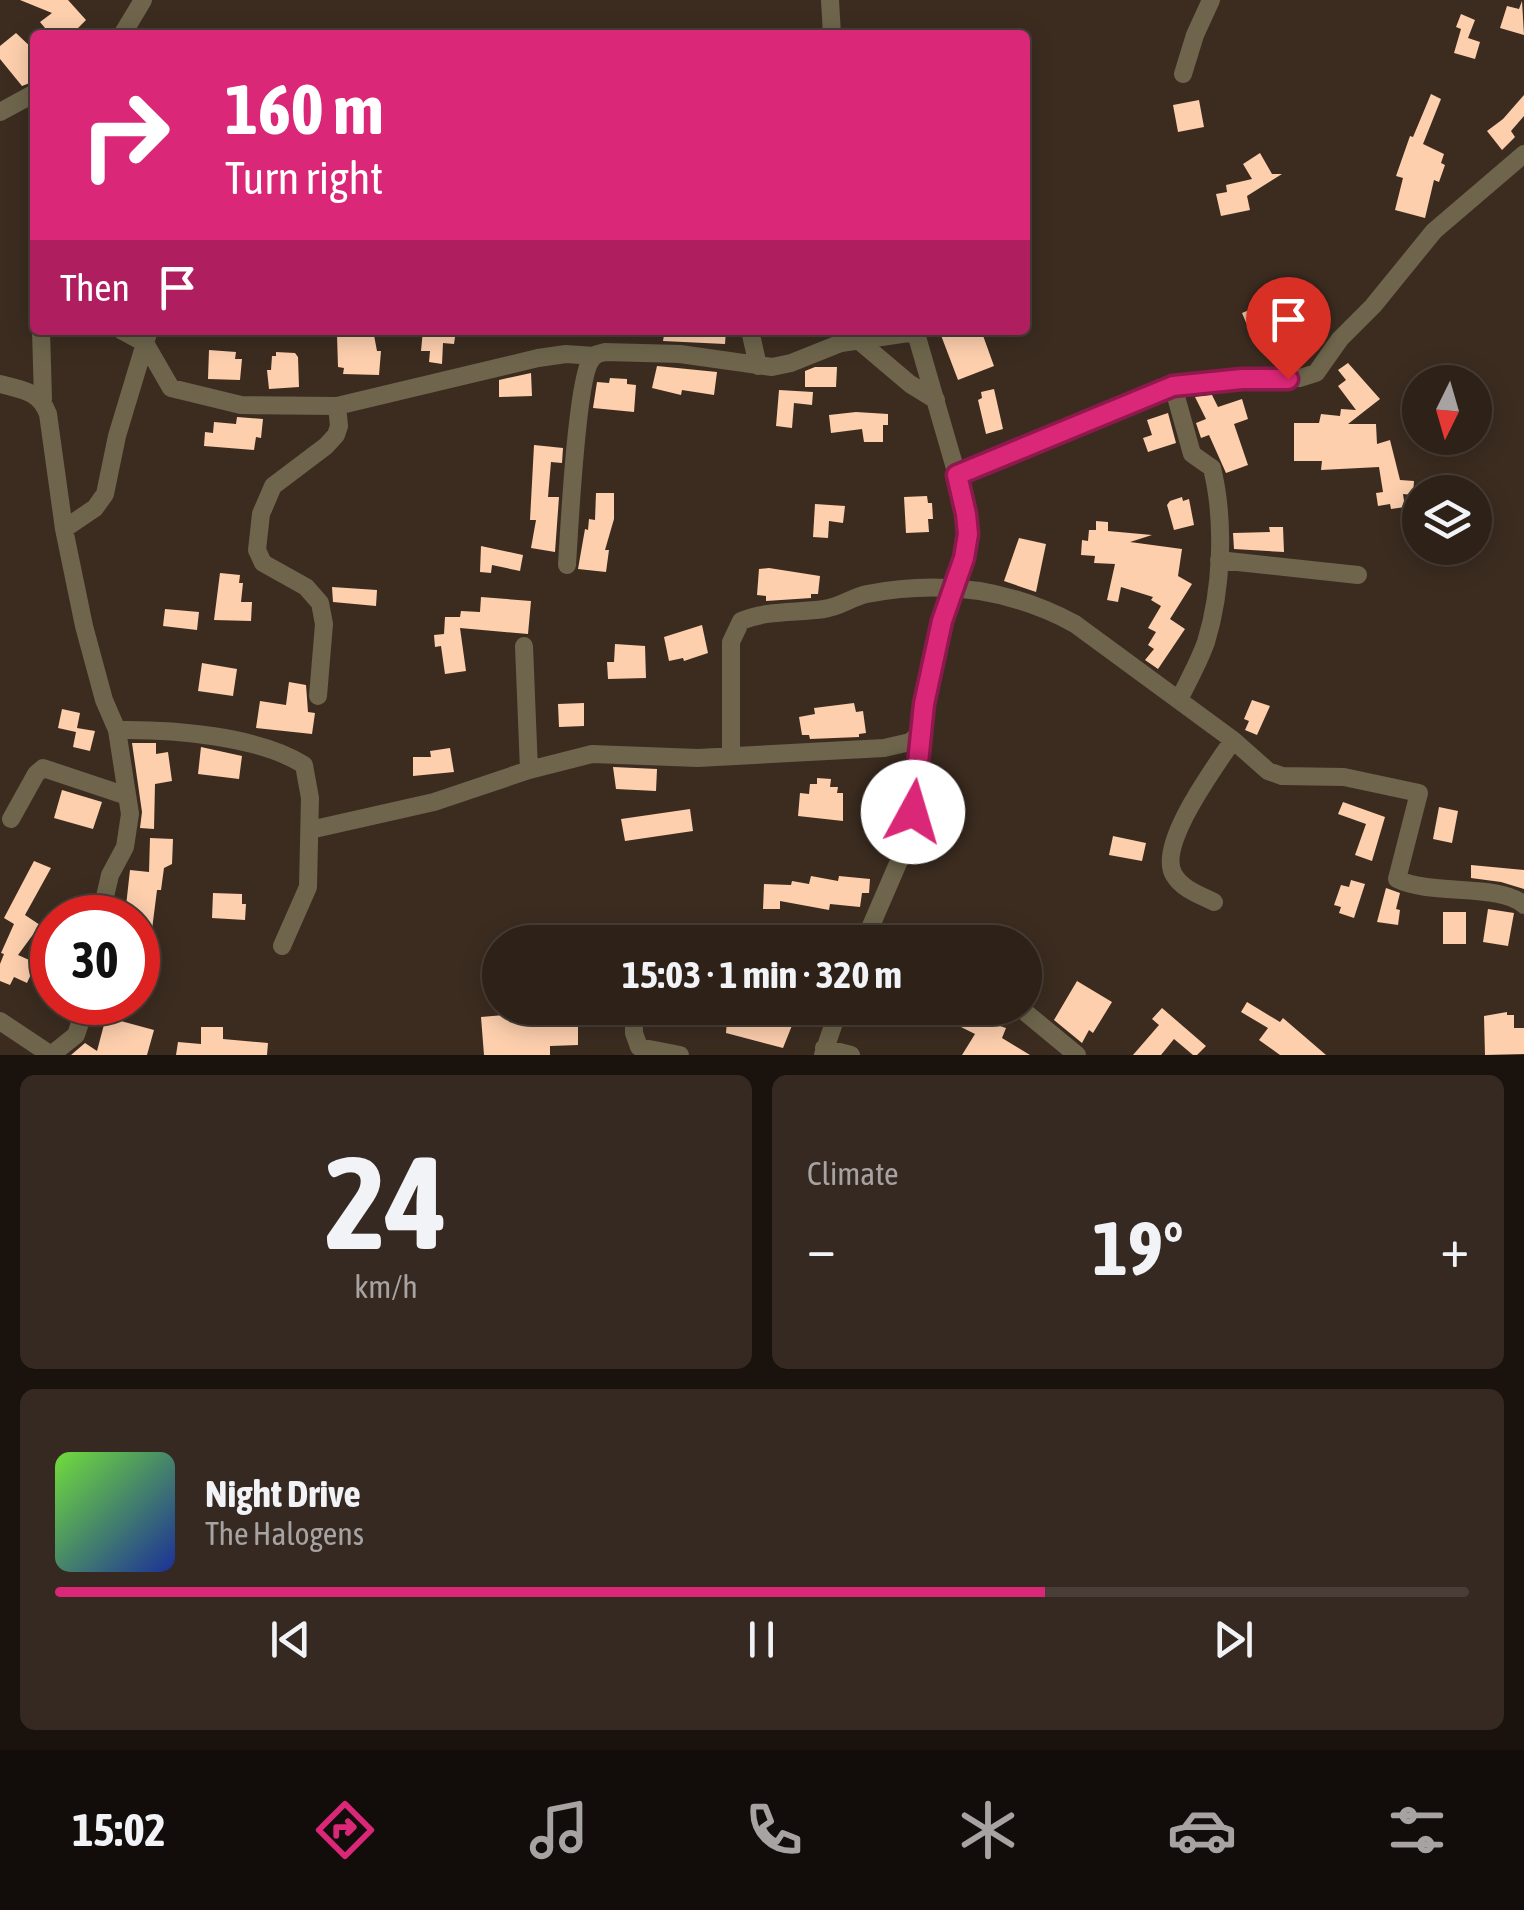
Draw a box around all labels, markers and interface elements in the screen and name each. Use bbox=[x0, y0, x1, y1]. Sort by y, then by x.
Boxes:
text: 160 m bbox=[225, 69, 384, 149]
icon: right bbox=[60, 70, 190, 200]
text: Turn right bbox=[225, 152, 383, 204]
icon: arrive bbox=[150, 260, 205, 315]
text: Then bbox=[60, 266, 130, 309]
pin bbox=[1246, 277, 1331, 380]
icon: arrive bbox=[1261, 292, 1316, 347]
north arrow bbox=[1402, 365, 1492, 455]
map controls bbox=[1402, 365, 1492, 565]
button: layers bbox=[1402, 475, 1492, 565]
position arrow bbox=[861, 760, 965, 864]
speed limit sign: 30 bbox=[30, 895, 160, 1025]
text: 15:03 · 1 min · 320 m bbox=[622, 953, 902, 996]
text: 24 bbox=[325, 1128, 447, 1277]
text: Climate bbox=[807, 1155, 899, 1192]
text: 19° bbox=[1092, 1205, 1184, 1291]
text: − bbox=[807, 1216, 836, 1279]
text: + bbox=[1440, 1216, 1469, 1279]
text: km/h bbox=[354, 1268, 418, 1305]
text: Night Drive bbox=[205, 1472, 361, 1515]
text: The Halogens bbox=[205, 1515, 364, 1552]
icon: previous bbox=[263, 1612, 318, 1667]
icon: pause bbox=[734, 1612, 789, 1667]
icon: next bbox=[1206, 1612, 1261, 1667]
icon: directions bbox=[310, 1795, 380, 1865]
icon: music bbox=[524, 1795, 594, 1865]
icon: phone bbox=[739, 1795, 809, 1865]
icon: climate bbox=[953, 1795, 1023, 1865]
icon: car bbox=[1167, 1795, 1237, 1865]
icon: filters bbox=[1382, 1795, 1452, 1865]
text: 15:02 bbox=[72, 1804, 166, 1856]

